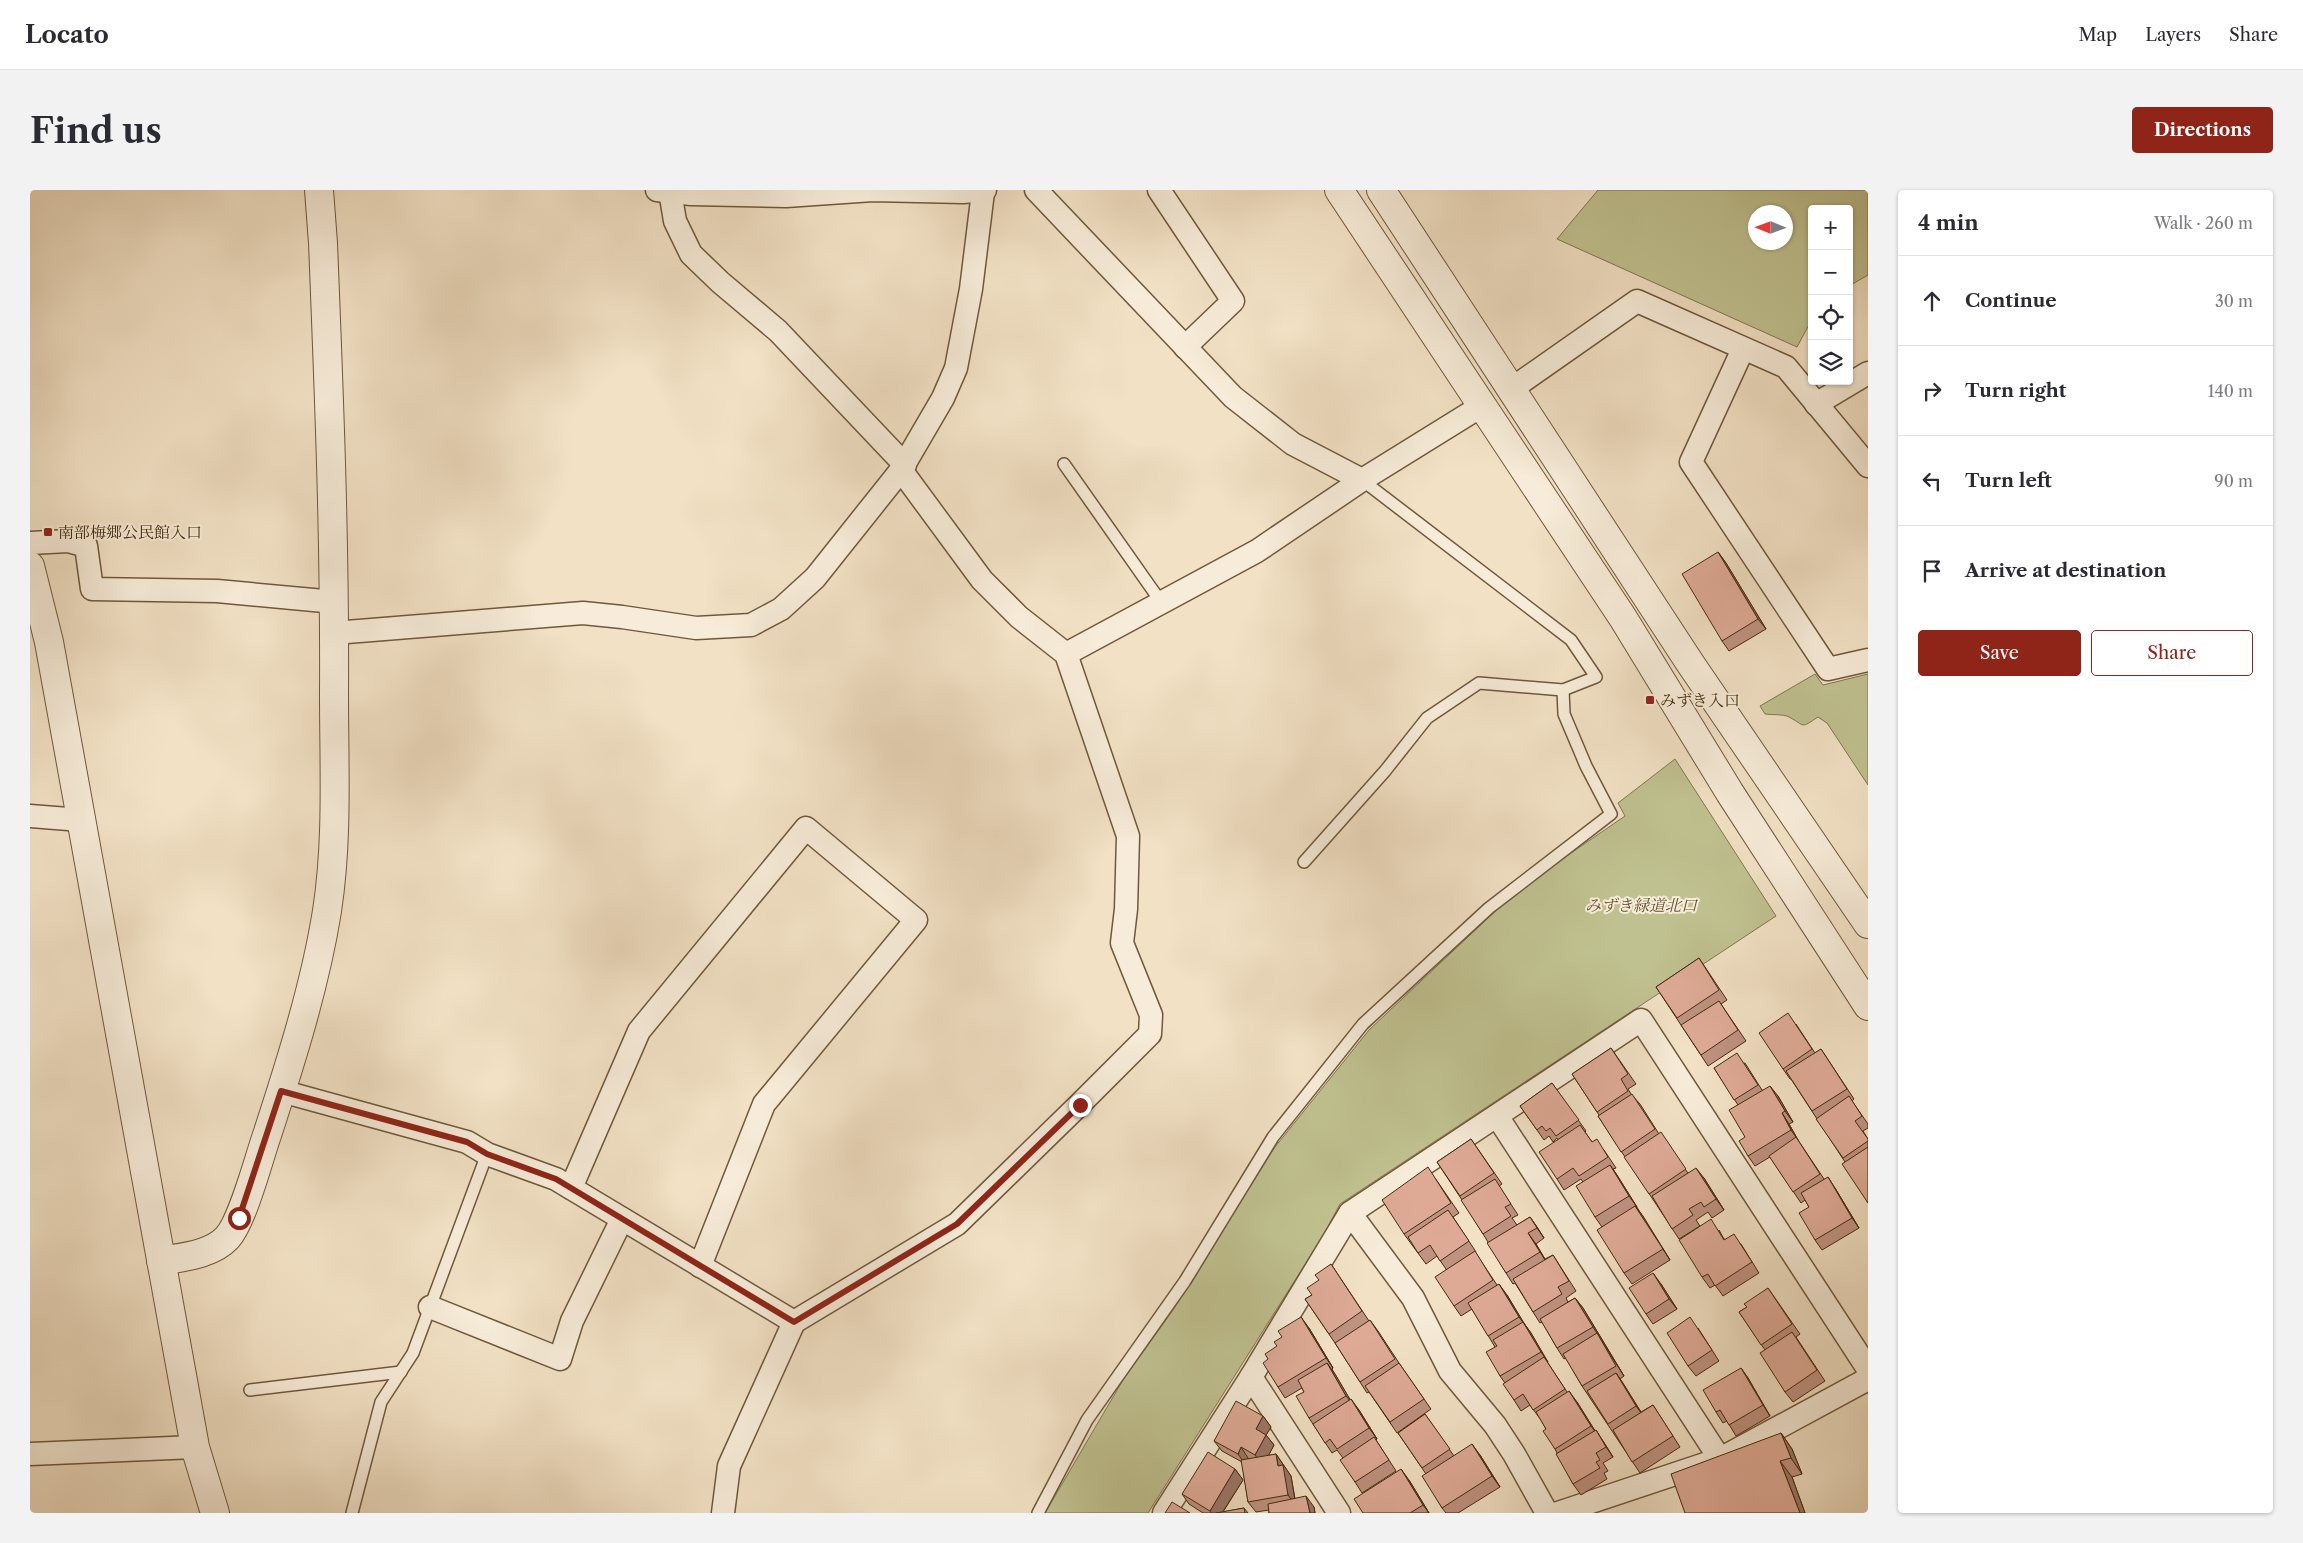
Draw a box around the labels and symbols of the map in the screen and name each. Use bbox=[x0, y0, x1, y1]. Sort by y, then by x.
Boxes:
north arrow bbox=[1748, 205, 1793, 250]
place label: 南部梅郷公民館入口 bbox=[58, 522, 202, 542]
marker: 南部梅郷公民館入口 bbox=[42, 526, 54, 538]
place label: みずき入口 bbox=[1660, 690, 1740, 710]
marker: みずき入口 bbox=[1644, 694, 1656, 706]
park label: みずき緑道北口 bbox=[1585, 895, 1699, 915]
route end bbox=[1069, 1094, 1092, 1117]
route start bbox=[228, 1207, 251, 1230]

